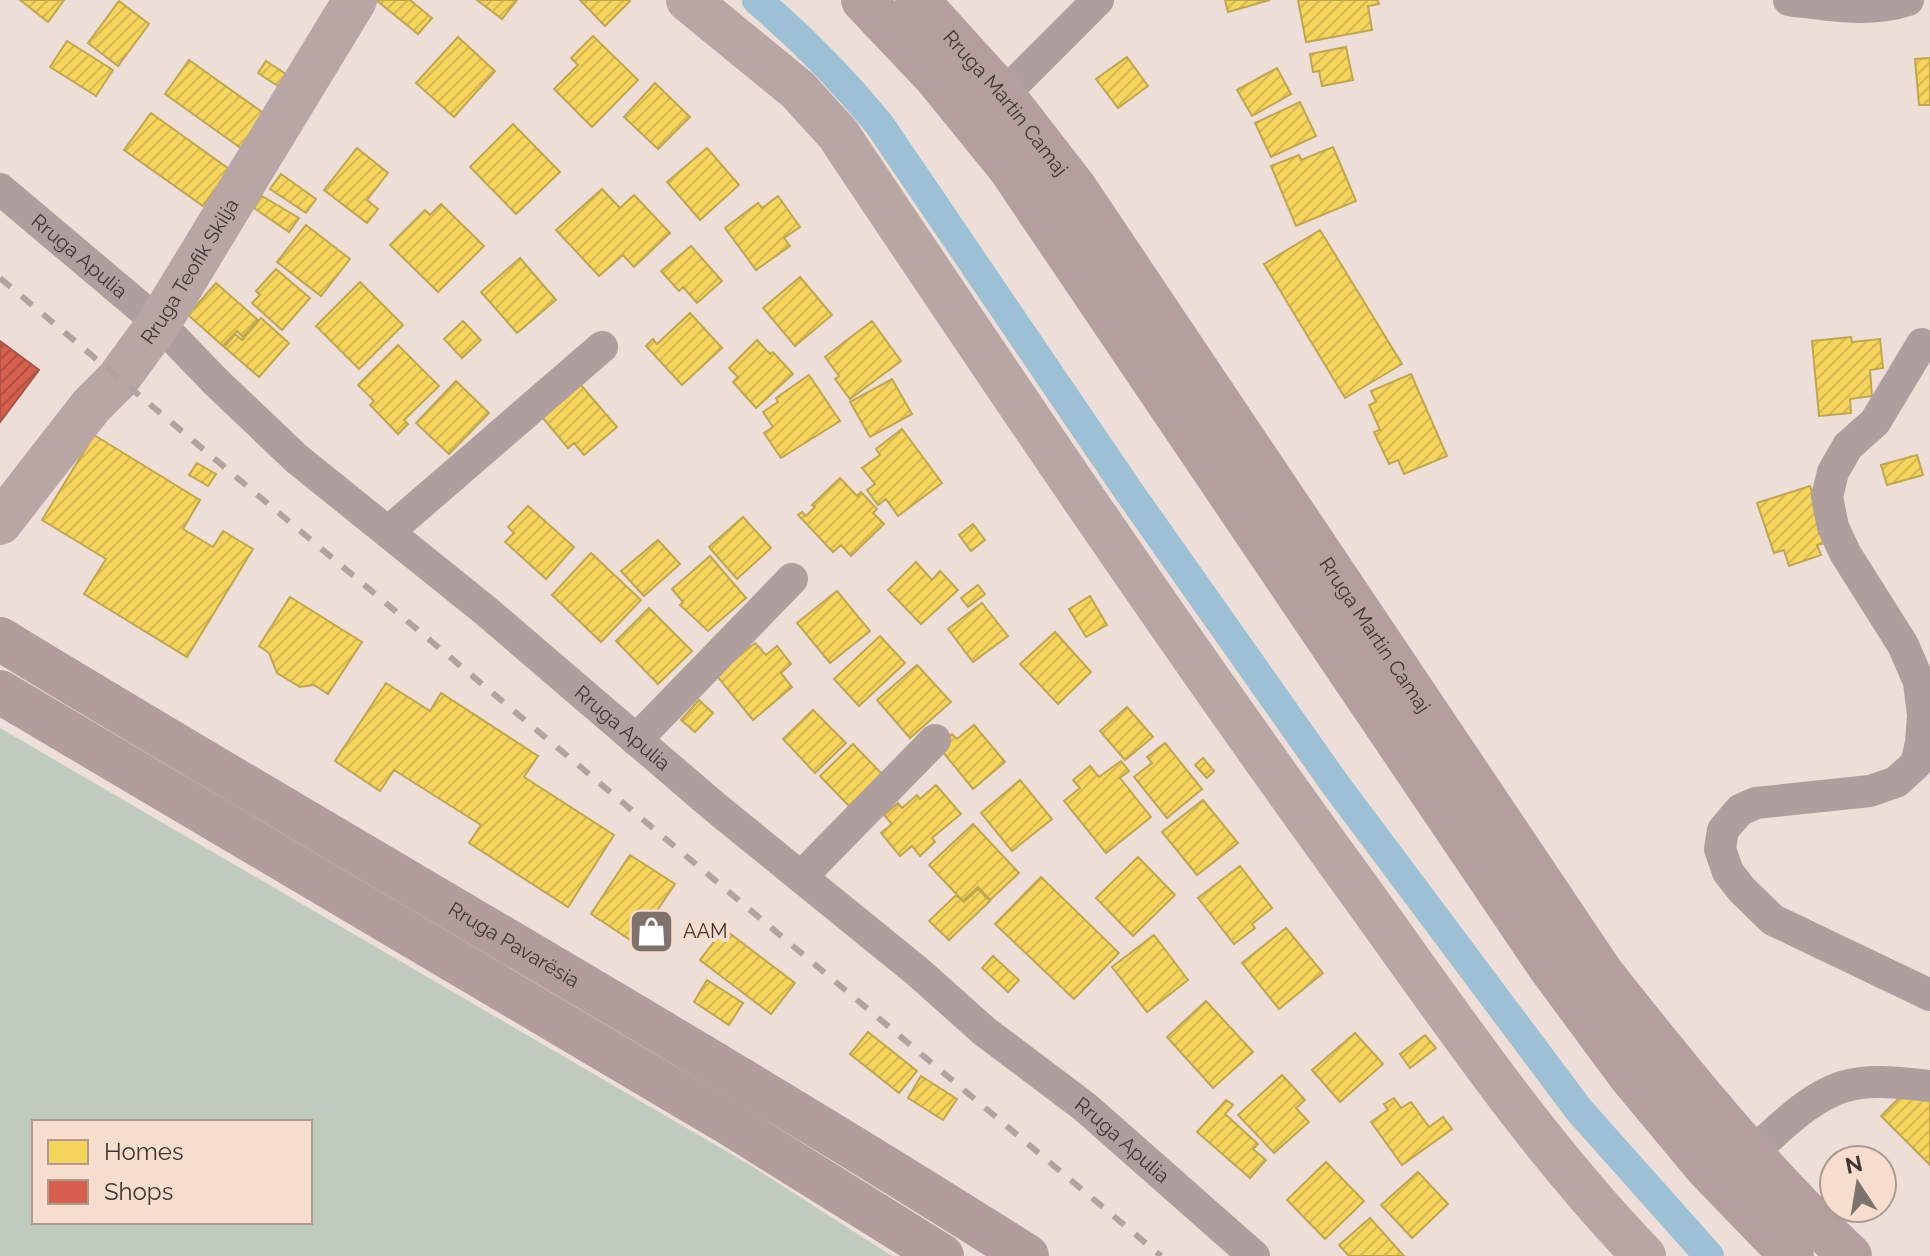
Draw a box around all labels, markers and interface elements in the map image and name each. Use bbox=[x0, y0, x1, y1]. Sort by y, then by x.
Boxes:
street label: Rruga Martin Camaj bbox=[938, 25, 1073, 181]
street label: Rruga Teofik Skilja bbox=[136, 194, 244, 349]
street label: Rruga Apulia bbox=[27, 209, 132, 303]
street label: Rruga Martin Camaj bbox=[1314, 553, 1436, 717]
street label: Rruga Apulia bbox=[570, 680, 675, 775]
street label: Rruga Pavarësia bbox=[444, 897, 584, 993]
shop icon: AAM bbox=[628, 907, 676, 955]
place label: AAM bbox=[683, 919, 728, 943]
street label: Rruga Apulia bbox=[1070, 1092, 1175, 1188]
legend bbox=[32, 1120, 312, 1224]
text: Homes bbox=[104, 1137, 184, 1166]
north arrow bbox=[1818, 1144, 1898, 1224]
text: N bbox=[1843, 1150, 1865, 1179]
text: Shops bbox=[104, 1177, 173, 1206]

